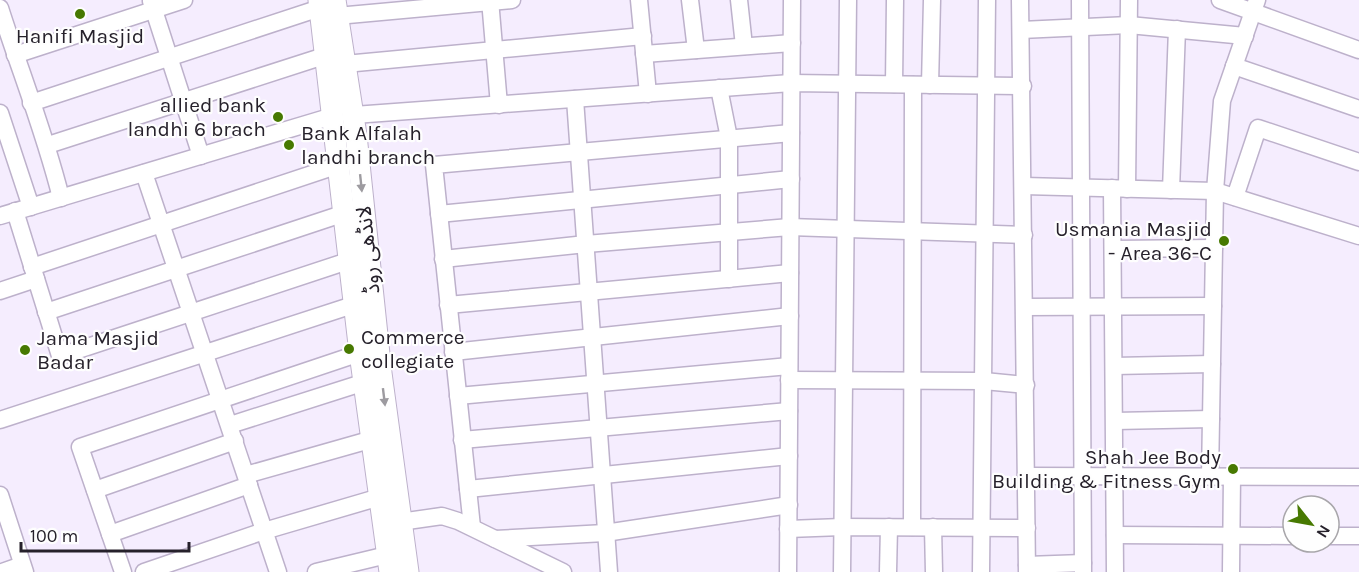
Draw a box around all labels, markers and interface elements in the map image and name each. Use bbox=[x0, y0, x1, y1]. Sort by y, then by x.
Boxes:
marker: Hanifi Masjid bbox=[73, 7, 87, 21]
place label: Hanifi Masjid bbox=[16, 24, 144, 48]
place label: allied bank landhi 6 brach bbox=[127, 93, 266, 141]
marker: allied bank landhi 6 brach bbox=[271, 110, 285, 124]
place label: Bank Alfalah landhi branch bbox=[301, 121, 435, 169]
marker: Bank Alfalah landhi branch bbox=[282, 138, 296, 152]
one-way arrow bbox=[356, 173, 366, 192]
street label: لانڈھی روڈ bbox=[351, 205, 385, 295]
place label: Usmania Masjid - Area 36-C bbox=[1055, 217, 1212, 265]
marker: Usmania Masjid - Area 36-C bbox=[1217, 234, 1231, 248]
place label: Commerce collegiate bbox=[361, 325, 465, 373]
place label: Jama Masjid Badar bbox=[37, 326, 159, 374]
marker: Commerce collegiate bbox=[342, 342, 356, 356]
marker: Jama Masjid Badar bbox=[18, 343, 32, 357]
one-way arrow bbox=[379, 388, 389, 407]
place label: Shah Jee Body Building & Fitness Gym bbox=[992, 445, 1221, 493]
marker: Shah Jee Body Building & Fitness Gym bbox=[1226, 462, 1240, 476]
north arrow bbox=[1281, 494, 1341, 554]
scale bar bbox=[21, 515, 189, 553]
text: N bbox=[1312, 522, 1335, 541]
text: 100 m bbox=[30, 525, 78, 547]

